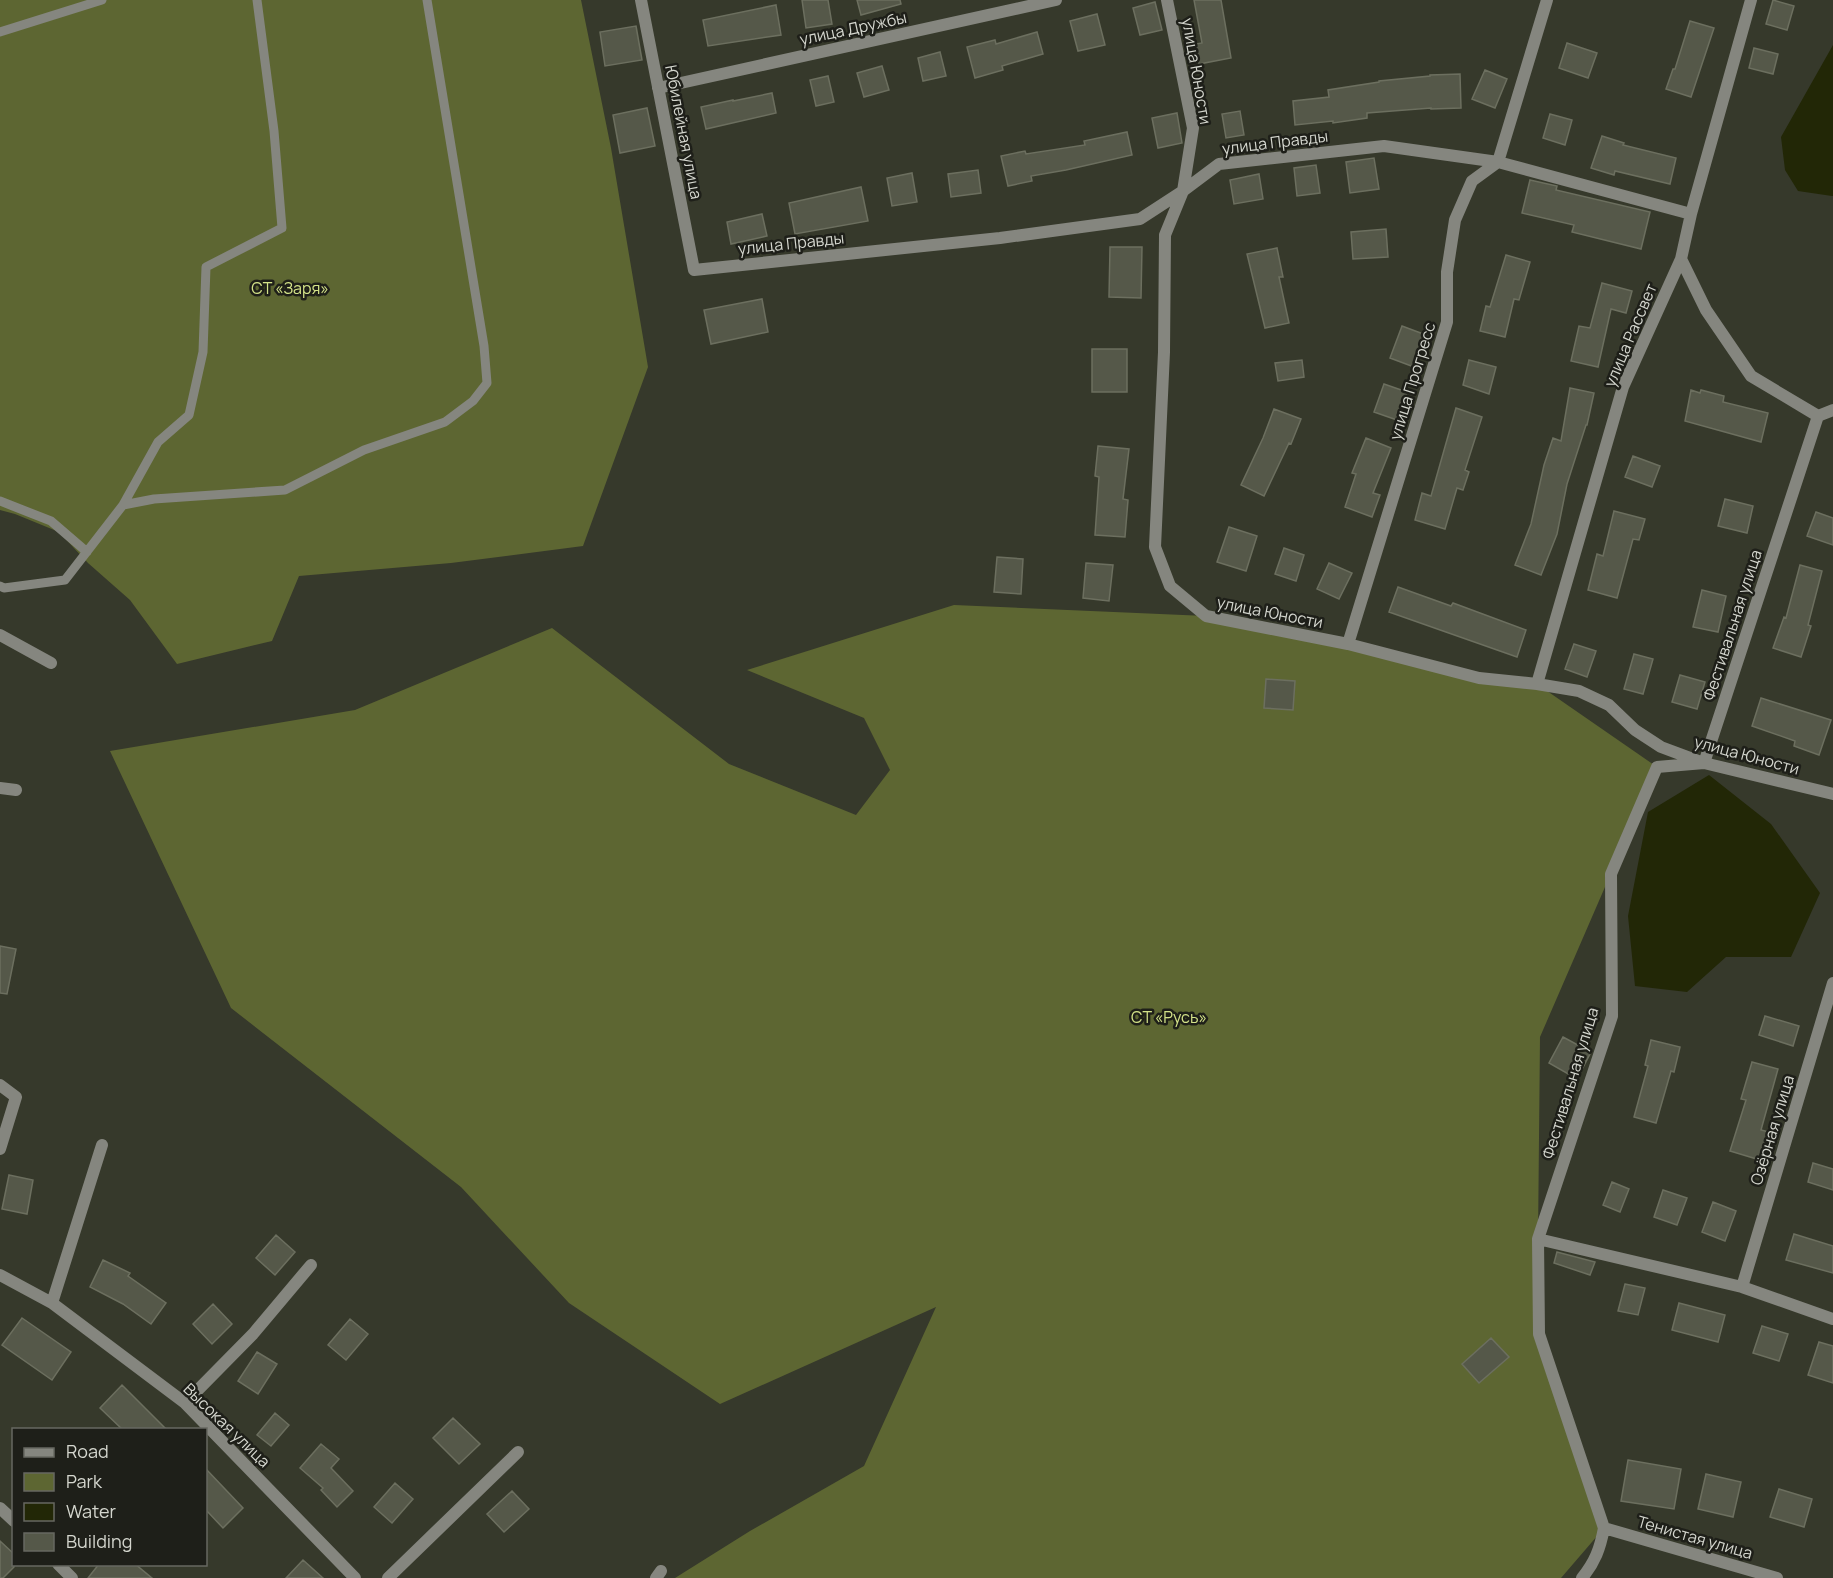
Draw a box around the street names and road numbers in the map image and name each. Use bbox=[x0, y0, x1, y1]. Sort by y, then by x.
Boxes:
street label: улица Дружбы bbox=[797, 6, 909, 50]
street label: улица Юности bbox=[1177, 16, 1217, 126]
street label: Юбилейная улица bbox=[660, 63, 708, 201]
street label: улица Правды bbox=[1221, 125, 1329, 159]
street label: улица Правды bbox=[737, 226, 845, 260]
street label: улица Рассвет bbox=[1598, 280, 1662, 390]
street label: улица Прогресс bbox=[1384, 319, 1440, 443]
street label: Фестивальная улица bbox=[1697, 547, 1767, 703]
street label: улица Юности bbox=[1215, 591, 1325, 633]
street label: улица Юности bbox=[1692, 730, 1802, 780]
street label: Фестивальная улица bbox=[1537, 1005, 1603, 1161]
street label: Озёрная улица bbox=[1745, 1072, 1799, 1188]
street label: Высокая улица bbox=[179, 1378, 275, 1472]
street label: Тенистая улица bbox=[1635, 1510, 1755, 1564]

